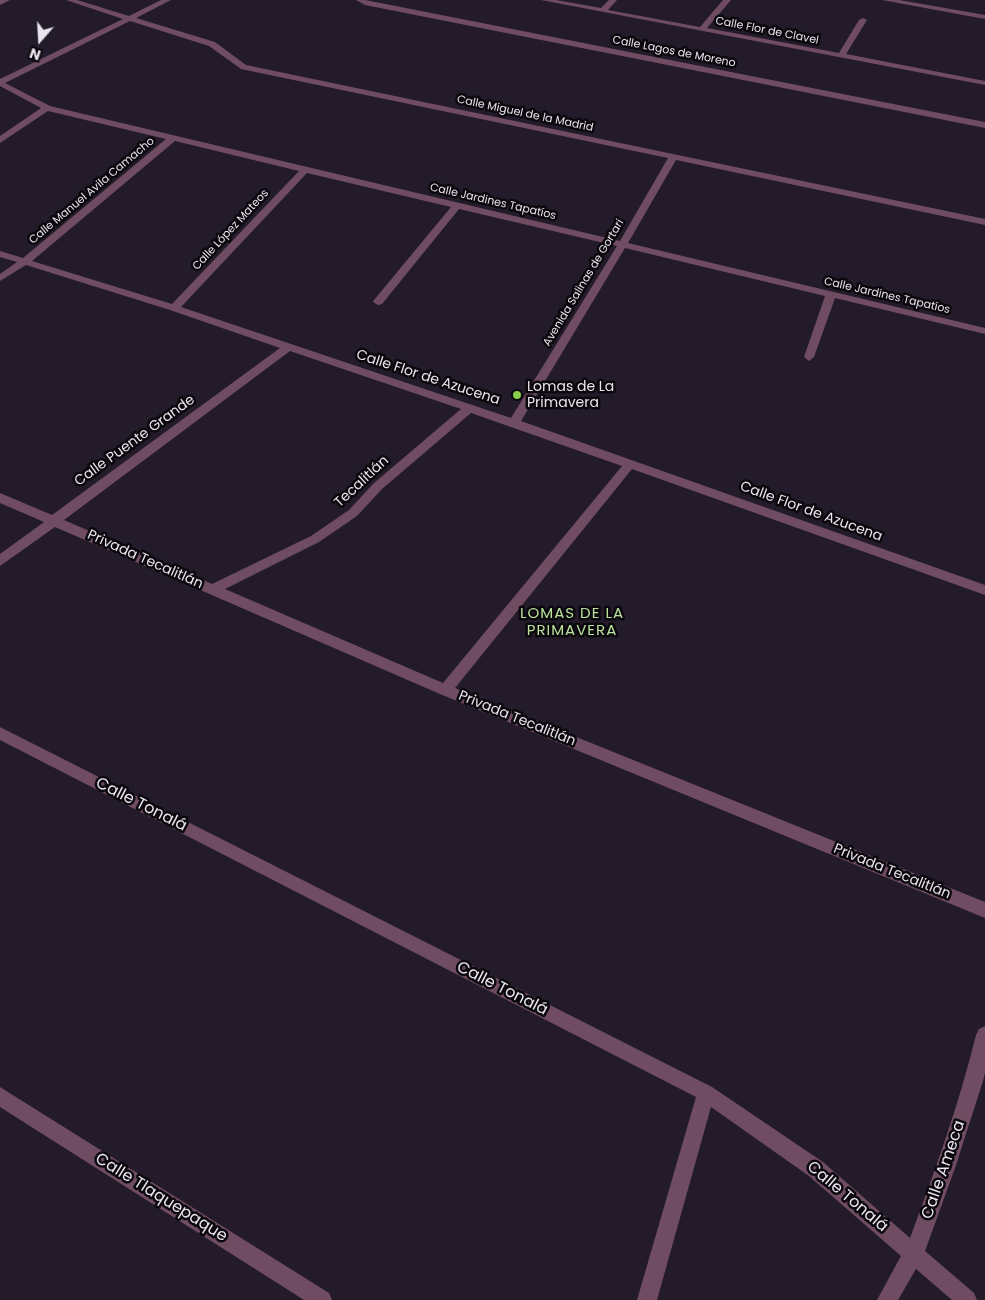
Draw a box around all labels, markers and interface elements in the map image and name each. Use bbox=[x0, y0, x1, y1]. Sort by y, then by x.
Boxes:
north arrow bbox=[15, 15, 65, 65]
street label: Calle Flor de Clavel bbox=[714, 15, 820, 47]
street label: Calle Lagos de Moreno bbox=[611, 34, 737, 70]
text: N bbox=[27, 43, 43, 65]
street label: Calle Miguel de la Madrid bbox=[456, 93, 594, 135]
street label: Calle Manuel Avila Camacho bbox=[27, 135, 157, 247]
street label: Calle Jardines Tapatíos bbox=[429, 181, 557, 223]
street label: Calle López Mateos bbox=[190, 187, 272, 273]
street label: Avenida Salinas de Gortari bbox=[541, 217, 627, 349]
street label: Calle Jardines Tapatíos bbox=[823, 275, 951, 317]
street label: Calle Flor de Azucena bbox=[354, 347, 502, 409]
place label: Lomas de La Primavera bbox=[527, 379, 614, 412]
marker: Lomas de La Primavera bbox=[511, 389, 523, 401]
street label: Calle Puente Grande bbox=[72, 392, 198, 490]
street label: Tecalitlán bbox=[331, 453, 393, 511]
street label: Calle Flor de Azucena bbox=[738, 478, 884, 546]
street label: Privada Tecalitlán bbox=[85, 527, 205, 593]
district label: LOMAS DE LA PRIMAVERA bbox=[519, 605, 625, 640]
street label: Privada Tecalitlán bbox=[456, 688, 578, 750]
street label: Calle Tonalá bbox=[92, 774, 190, 836]
street label: Privada Tecalitlán bbox=[831, 841, 953, 903]
street label: Calle Tonalá bbox=[453, 958, 551, 1020]
street label: Calle Ameca bbox=[918, 1118, 970, 1222]
street label: Calle Tlaquepaque bbox=[91, 1150, 231, 1246]
street label: Calle Tonalá bbox=[803, 1158, 891, 1236]

